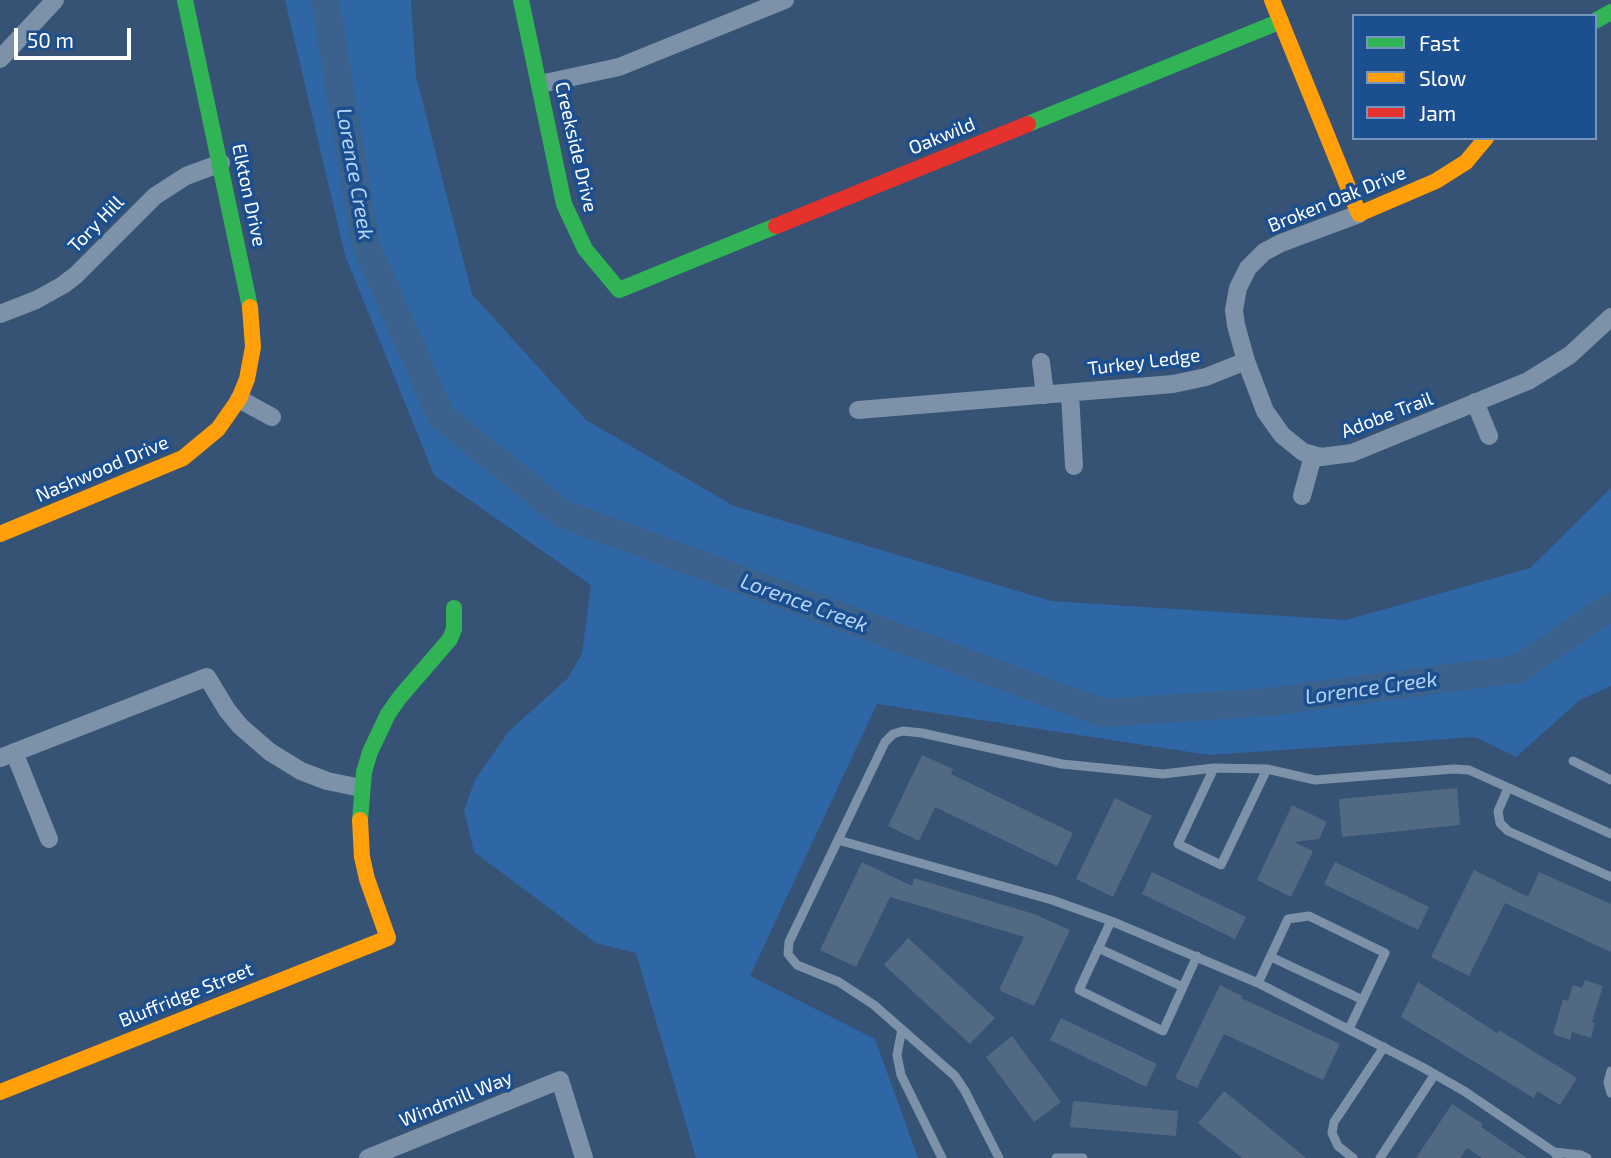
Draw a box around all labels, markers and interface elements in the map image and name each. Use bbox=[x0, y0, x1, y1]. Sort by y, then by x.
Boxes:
scale bar bbox=[18, 14, 135, 58]
legend bbox=[1352, 14, 1597, 140]
text: 50 m bbox=[27, 27, 74, 52]
text: Fast bbox=[1419, 30, 1460, 55]
text: Slow bbox=[1419, 65, 1466, 90]
street label: Creekside Drive bbox=[550, 80, 602, 214]
text: Jam bbox=[1419, 100, 1456, 125]
water label: Lorence Creek bbox=[331, 106, 379, 242]
street label: Oakwild bbox=[905, 112, 979, 160]
street label: Elkton Drive bbox=[227, 142, 271, 248]
street label: Broken Oak Drive bbox=[1265, 161, 1409, 237]
street label: Tory Hill bbox=[63, 191, 129, 257]
street label: Turkey Ledge bbox=[1086, 344, 1202, 380]
street label: Adobe Trail bbox=[1338, 387, 1436, 443]
street label: Nashwood Drive bbox=[32, 431, 172, 507]
water label: Lorence Creek bbox=[737, 568, 871, 638]
water label: Lorence Creek bbox=[1303, 666, 1439, 710]
street label: Bluffridge Street bbox=[116, 958, 256, 1032]
street label: Windmill Way bbox=[396, 1066, 516, 1132]

